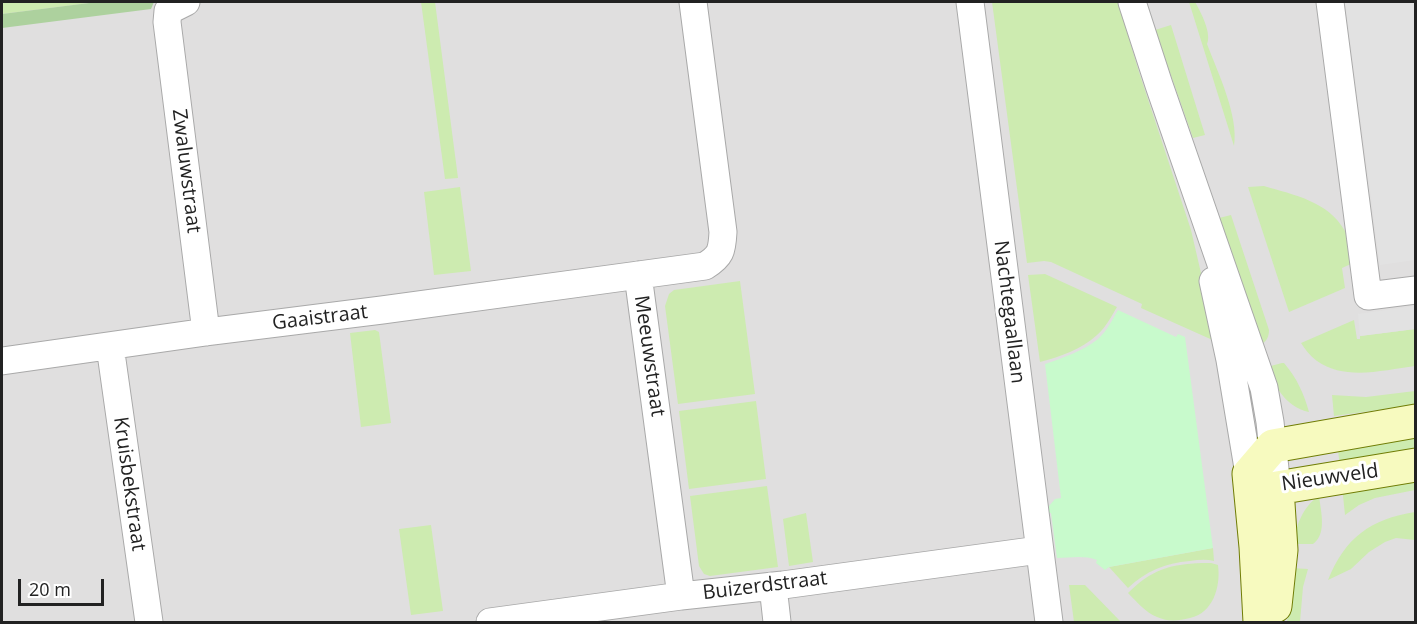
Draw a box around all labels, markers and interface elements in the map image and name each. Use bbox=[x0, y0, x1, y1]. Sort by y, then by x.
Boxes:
street label: Zwaluwstraat bbox=[166, 107, 206, 235]
street label: Nachtegaallaan bbox=[988, 239, 1030, 385]
street label: Meeuwstraat bbox=[629, 294, 669, 418]
street label: Gaaistraat bbox=[271, 300, 369, 336]
street label: Kruisbekstraat bbox=[108, 415, 150, 553]
street label: Nieuwveld bbox=[1280, 459, 1380, 497]
street label: Buizerdstraat bbox=[701, 566, 829, 606]
scale bar bbox=[21, 567, 106, 605]
text: 20 m bbox=[29, 577, 71, 601]

